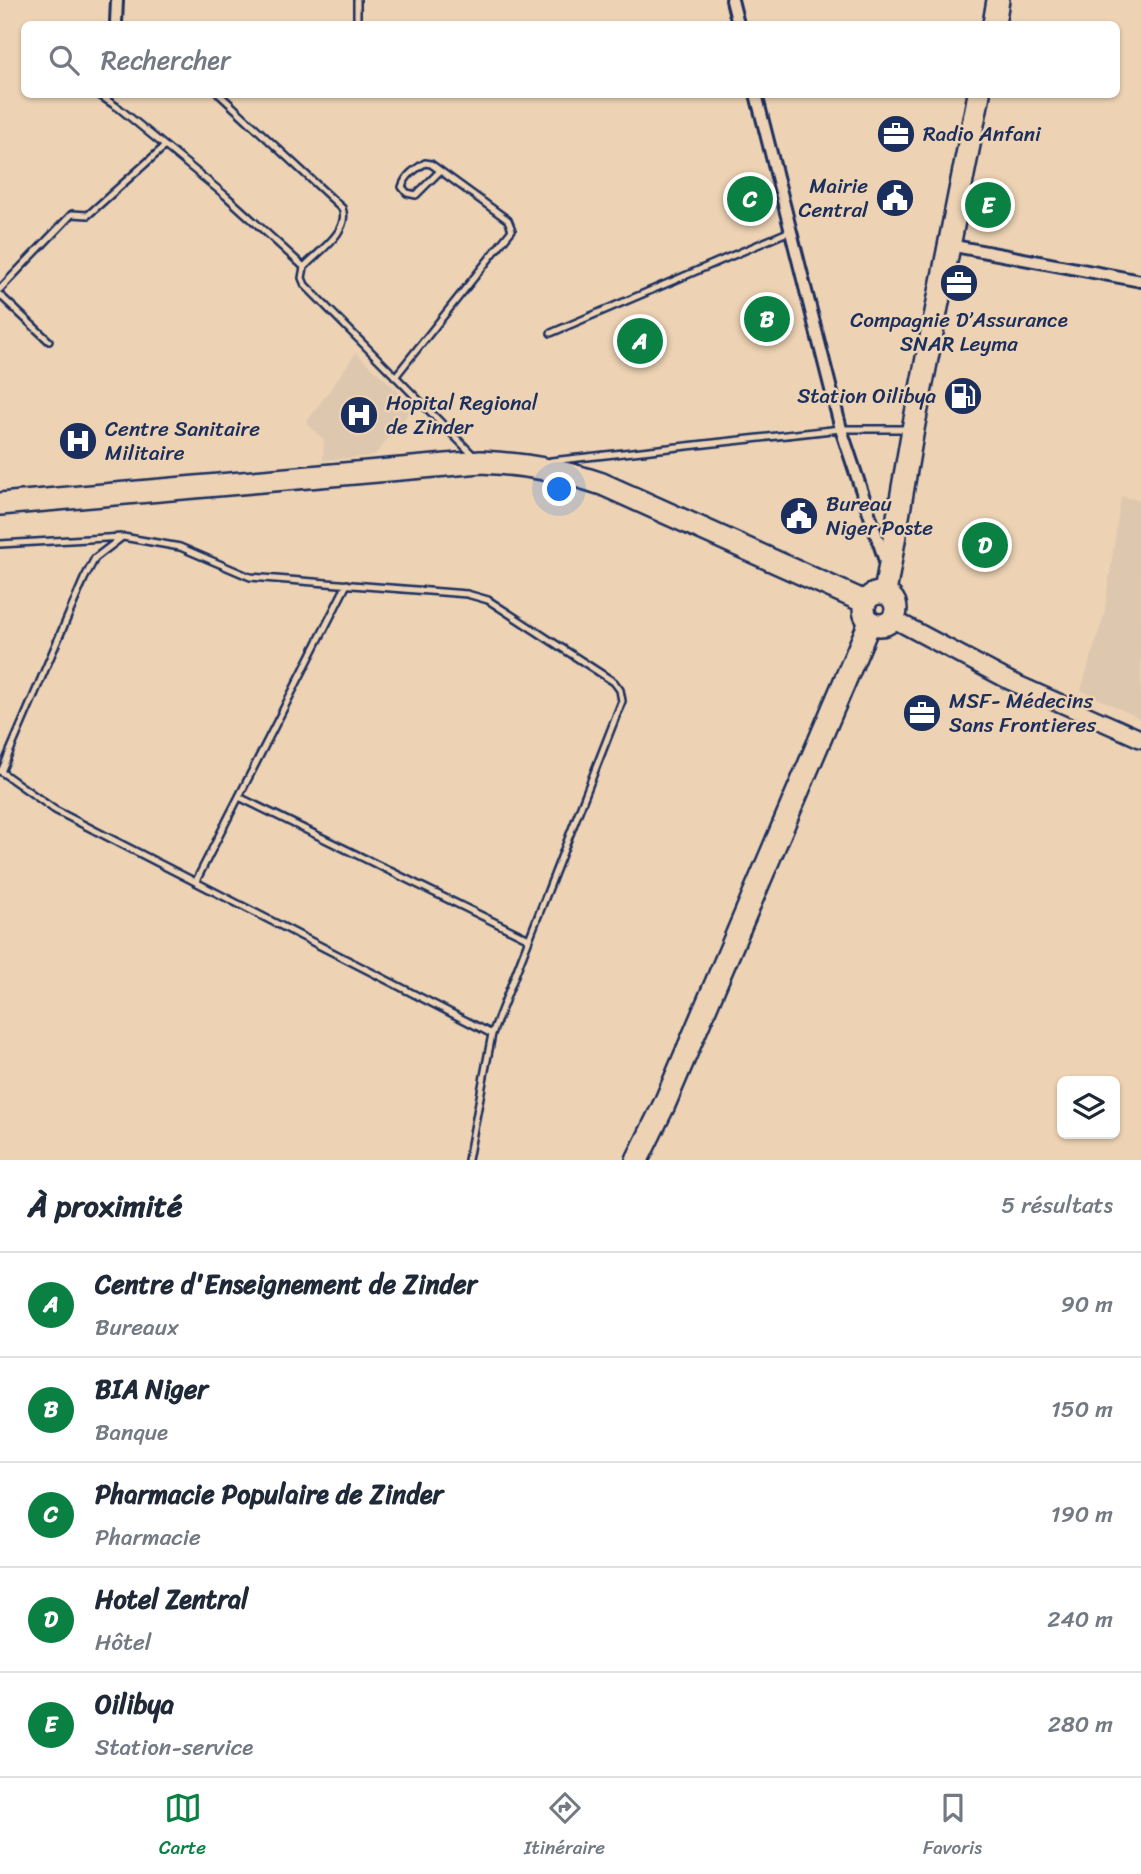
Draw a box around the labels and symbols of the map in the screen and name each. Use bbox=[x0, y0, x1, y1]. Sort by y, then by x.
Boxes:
office icon: Radio Anfani bbox=[875, 113, 917, 155]
place label: Radio Anfani bbox=[923, 115, 1042, 153]
place label: Mairie Central bbox=[798, 167, 869, 229]
pin: C bbox=[727, 173, 773, 225]
public building icon: Mairie Central bbox=[874, 177, 916, 219]
pin: E bbox=[965, 179, 1011, 231]
office icon: Compagnie D’Assurance SNAR Leyma bbox=[938, 262, 980, 304]
pin: B bbox=[744, 293, 790, 345]
place label: Compagnie D’Assurance SNAR Leyma bbox=[850, 301, 1068, 363]
pin: A bbox=[617, 315, 663, 367]
fuel station icon: Station Oilibya bbox=[942, 375, 984, 417]
place label: Station Oilibya bbox=[797, 377, 936, 415]
place label: Hopital Regional de Zinder bbox=[386, 384, 539, 446]
hospital icon: Hopital Regional de Zinder bbox=[338, 394, 380, 436]
place label: Centre Sanitaire Militaire bbox=[105, 410, 260, 472]
hospital icon: Centre Sanitaire Militaire bbox=[57, 420, 99, 462]
your location bbox=[542, 472, 576, 506]
place label: Bureau Niger Poste bbox=[826, 485, 933, 547]
public building icon: Bureau Niger Poste bbox=[778, 495, 820, 537]
pin: D bbox=[962, 519, 1008, 571]
place label: MSF- Médecins Sans Frontieres bbox=[949, 682, 1096, 744]
office icon: MSF- Médecins Sans Frontieres bbox=[901, 692, 943, 734]

